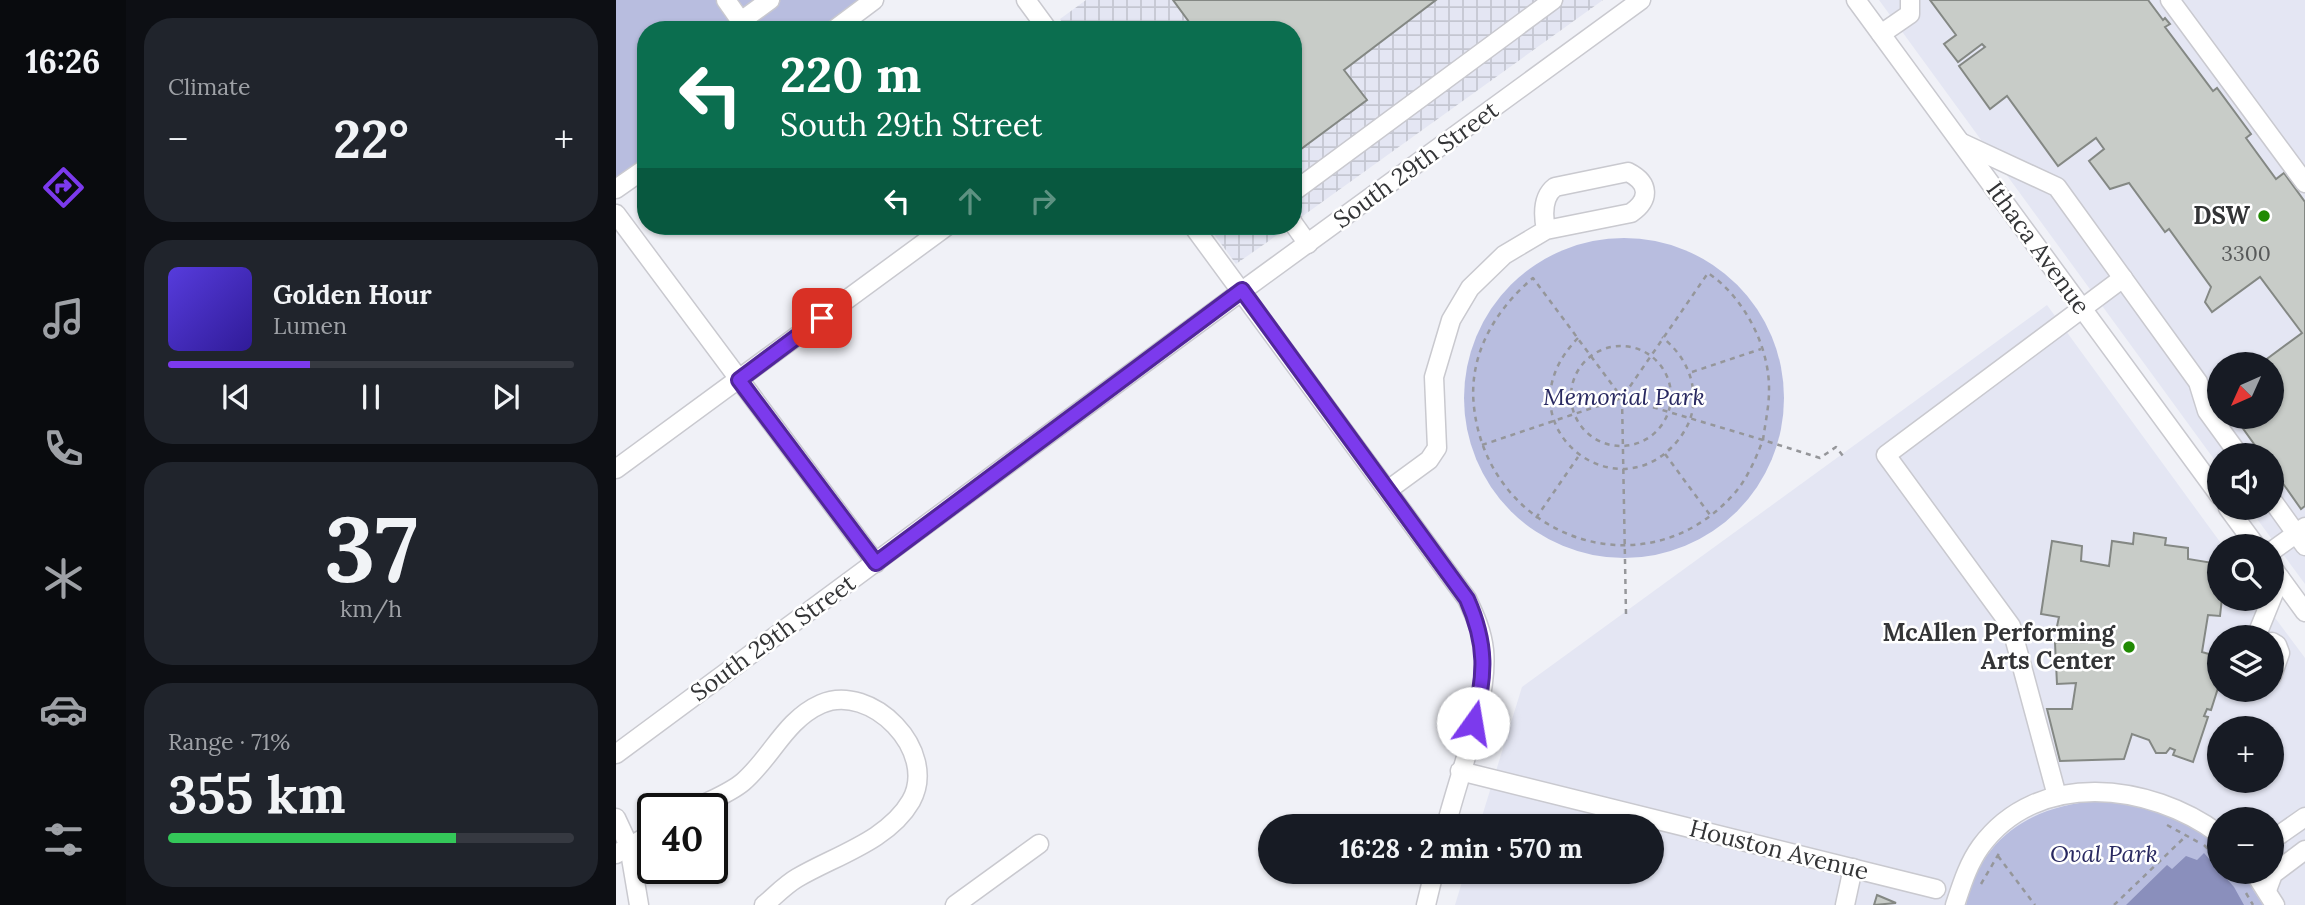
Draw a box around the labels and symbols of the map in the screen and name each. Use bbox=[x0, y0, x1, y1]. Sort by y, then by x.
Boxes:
street label: South 29th Street bbox=[1327, 94, 1505, 235]
street label: Ithaca Avenue bbox=[1980, 175, 2097, 320]
place label: DSW bbox=[2193, 200, 2251, 231]
marker: DSW bbox=[2256, 208, 2272, 224]
house number: 3300 bbox=[2221, 240, 2271, 267]
pin bbox=[792, 288, 852, 348]
north arrow bbox=[2207, 352, 2284, 429]
park label: Memorial Park bbox=[1543, 381, 1705, 412]
street label: South 29th Street bbox=[684, 567, 862, 708]
place label: McAllen Performing Arts Center bbox=[1882, 617, 2117, 676]
marker: McAllen Performing Arts Center bbox=[2121, 639, 2137, 655]
position arrow bbox=[1436, 686, 1510, 760]
speed limit sign: 40 bbox=[637, 793, 728, 884]
street label: Houston Avenue bbox=[1686, 812, 1872, 887]
park label: Oval Park bbox=[2050, 838, 2158, 869]

